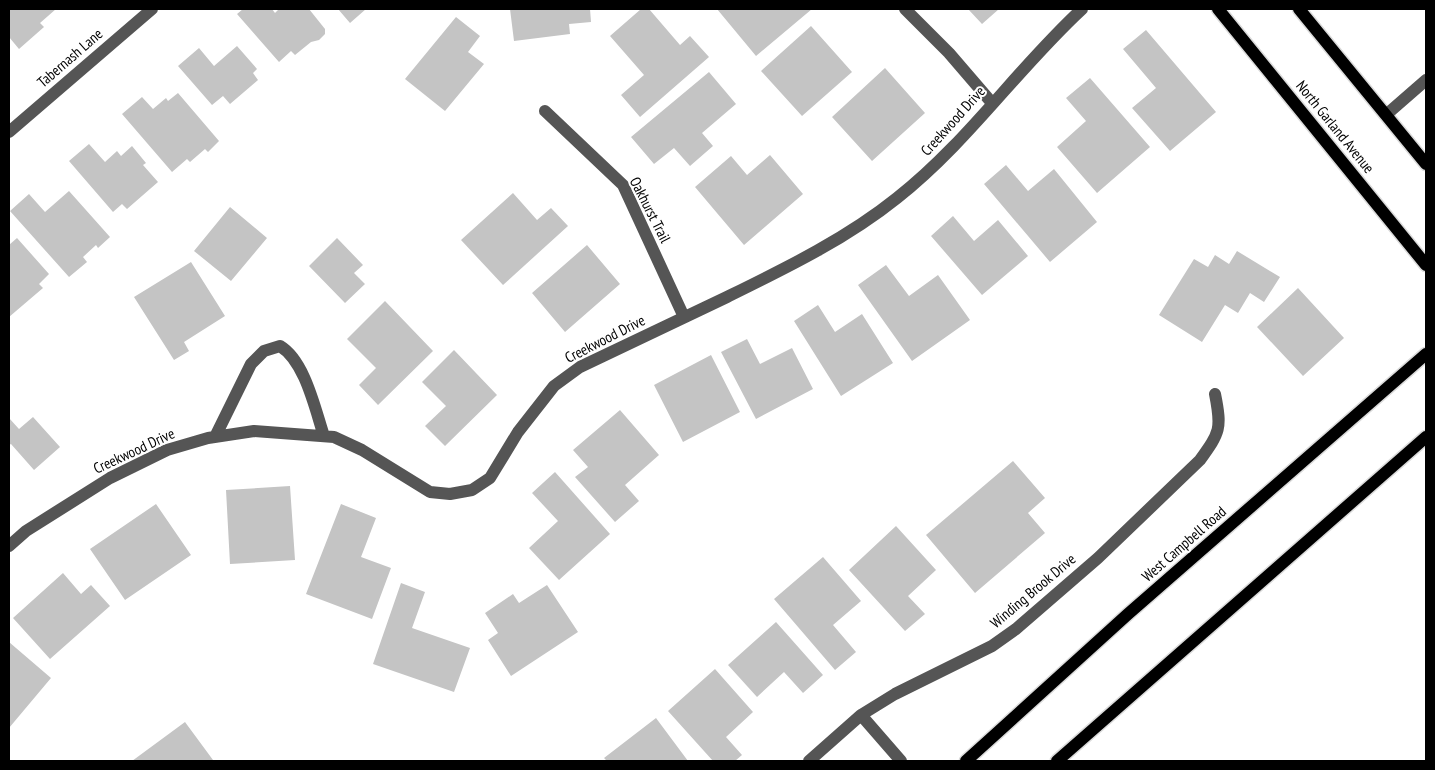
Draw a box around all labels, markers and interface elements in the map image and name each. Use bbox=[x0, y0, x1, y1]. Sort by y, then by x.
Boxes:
street label: Tabernash Lane bbox=[33, 24, 106, 91]
street label: North Garland Avenue bbox=[1292, 77, 1379, 177]
street label: Creekwood Drive bbox=[916, 82, 989, 160]
street label: Oakhurst Trail bbox=[626, 174, 675, 246]
street label: Creekwood Drive bbox=[561, 310, 648, 367]
street label: Creekwood Drive bbox=[90, 423, 177, 478]
street label: West Campbell Road bbox=[1138, 502, 1230, 585]
street label: Winding Brook Drive bbox=[986, 549, 1079, 632]

